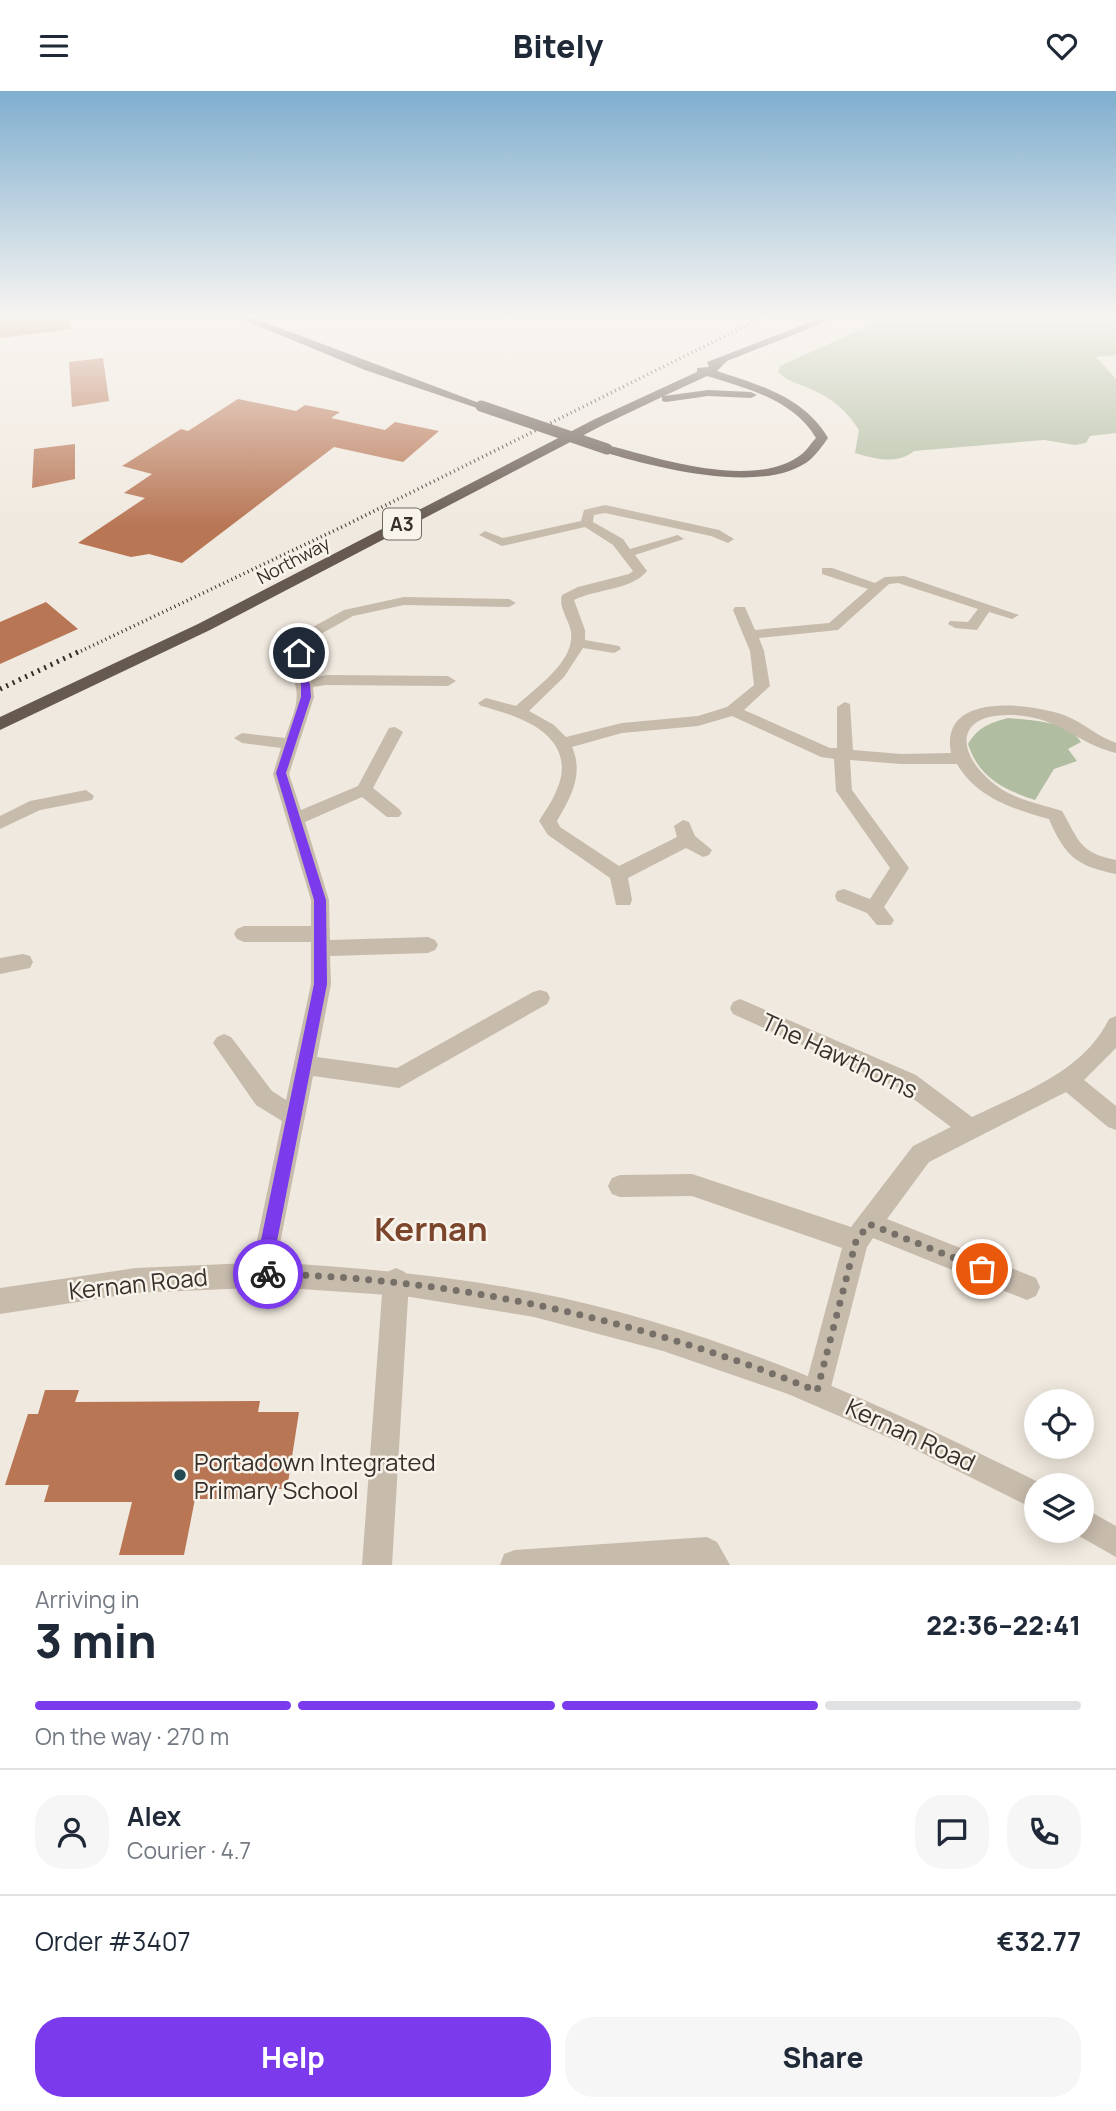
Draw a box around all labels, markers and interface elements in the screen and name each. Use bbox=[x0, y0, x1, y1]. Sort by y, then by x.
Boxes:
text: Bitely bbox=[513, 24, 603, 68]
icon: menu bbox=[35, 27, 73, 65]
icon: heart bbox=[1043, 27, 1081, 65]
road number: A3 bbox=[383, 509, 421, 539]
street label: Northway bbox=[252, 530, 334, 589]
pin bbox=[269, 623, 329, 683]
icon: home bbox=[280, 634, 318, 672]
street label: The Hawthorns bbox=[757, 1004, 923, 1106]
district label: Kernan bbox=[374, 1206, 488, 1251]
courier bbox=[233, 1239, 303, 1309]
pin bbox=[952, 1239, 1012, 1299]
icon: bag bbox=[963, 1250, 1001, 1288]
icon: bike bbox=[249, 1255, 287, 1293]
street label: Kernan Road bbox=[67, 1259, 209, 1307]
map controls bbox=[1024, 1389, 1094, 1543]
button: locate bbox=[1024, 1389, 1094, 1459]
street label: Kernan Road bbox=[841, 1390, 981, 1478]
place label: Portadown Integrated Primary School bbox=[194, 1445, 436, 1506]
marker: Portadown Integrated Primary School bbox=[172, 1467, 188, 1483]
button: layers bbox=[1024, 1473, 1094, 1543]
text: Arriving in bbox=[35, 1583, 140, 1615]
text: 22:36–22:41 bbox=[926, 1607, 1081, 1643]
text: 3 min bbox=[35, 1609, 156, 1672]
text: On the way · 270 m bbox=[35, 1720, 229, 1752]
button: person bbox=[35, 1795, 109, 1869]
button: chat bbox=[915, 1795, 989, 1869]
button: phone bbox=[1007, 1795, 1081, 1869]
text: Alex bbox=[127, 1798, 181, 1834]
text: Courier · 4.7 bbox=[127, 1834, 251, 1866]
text: Order #3407 bbox=[35, 1923, 191, 1959]
text: €32.77 bbox=[997, 1923, 1081, 1959]
button: Help bbox=[35, 2017, 551, 2097]
button: Share bbox=[565, 2017, 1081, 2097]

